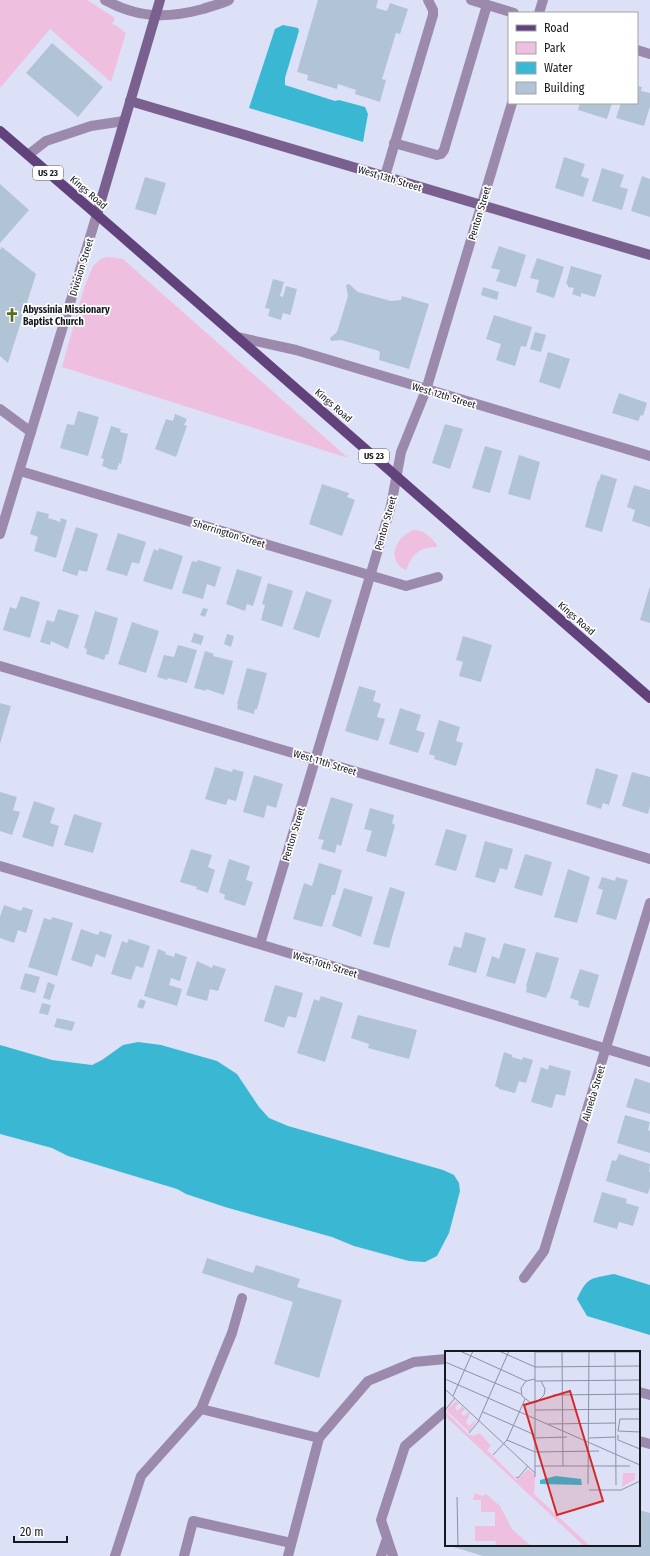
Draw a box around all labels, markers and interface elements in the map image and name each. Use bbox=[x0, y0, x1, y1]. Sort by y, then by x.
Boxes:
legend bbox=[508, 12, 638, 104]
text: Road bbox=[544, 21, 569, 35]
text: Park bbox=[544, 41, 566, 55]
text: Water bbox=[544, 61, 573, 75]
text: Building bbox=[544, 81, 585, 95]
street label: West 13th Street bbox=[356, 164, 424, 195]
road number: US 23 bbox=[33, 166, 63, 180]
street label: Kings Road bbox=[67, 173, 109, 212]
street label: Penton Street bbox=[466, 184, 494, 242]
street label: Division Street bbox=[68, 236, 97, 298]
place label: Abyssinia Missionary Baptist Church bbox=[22, 304, 110, 328]
church icon: Abyssinia Missionary Baptist Church bbox=[4, 307, 20, 323]
street label: West 12th Street bbox=[410, 381, 478, 412]
street label: Kings Road bbox=[312, 386, 354, 425]
road number: US 23 bbox=[359, 449, 389, 463]
street label: Penton Street bbox=[373, 494, 400, 552]
street label: Sherrington Street bbox=[191, 517, 267, 551]
street label: Kings Road bbox=[555, 599, 597, 638]
street label: West 11th Street bbox=[292, 748, 358, 778]
street label: Penton Street bbox=[280, 805, 308, 863]
street label: West 10th Street bbox=[291, 949, 359, 981]
street label: Almeda Street bbox=[580, 1063, 608, 1123]
inset map bbox=[445, 1351, 640, 1546]
scale bar bbox=[14, 1518, 67, 1544]
text: 20 m bbox=[20, 1525, 44, 1539]

